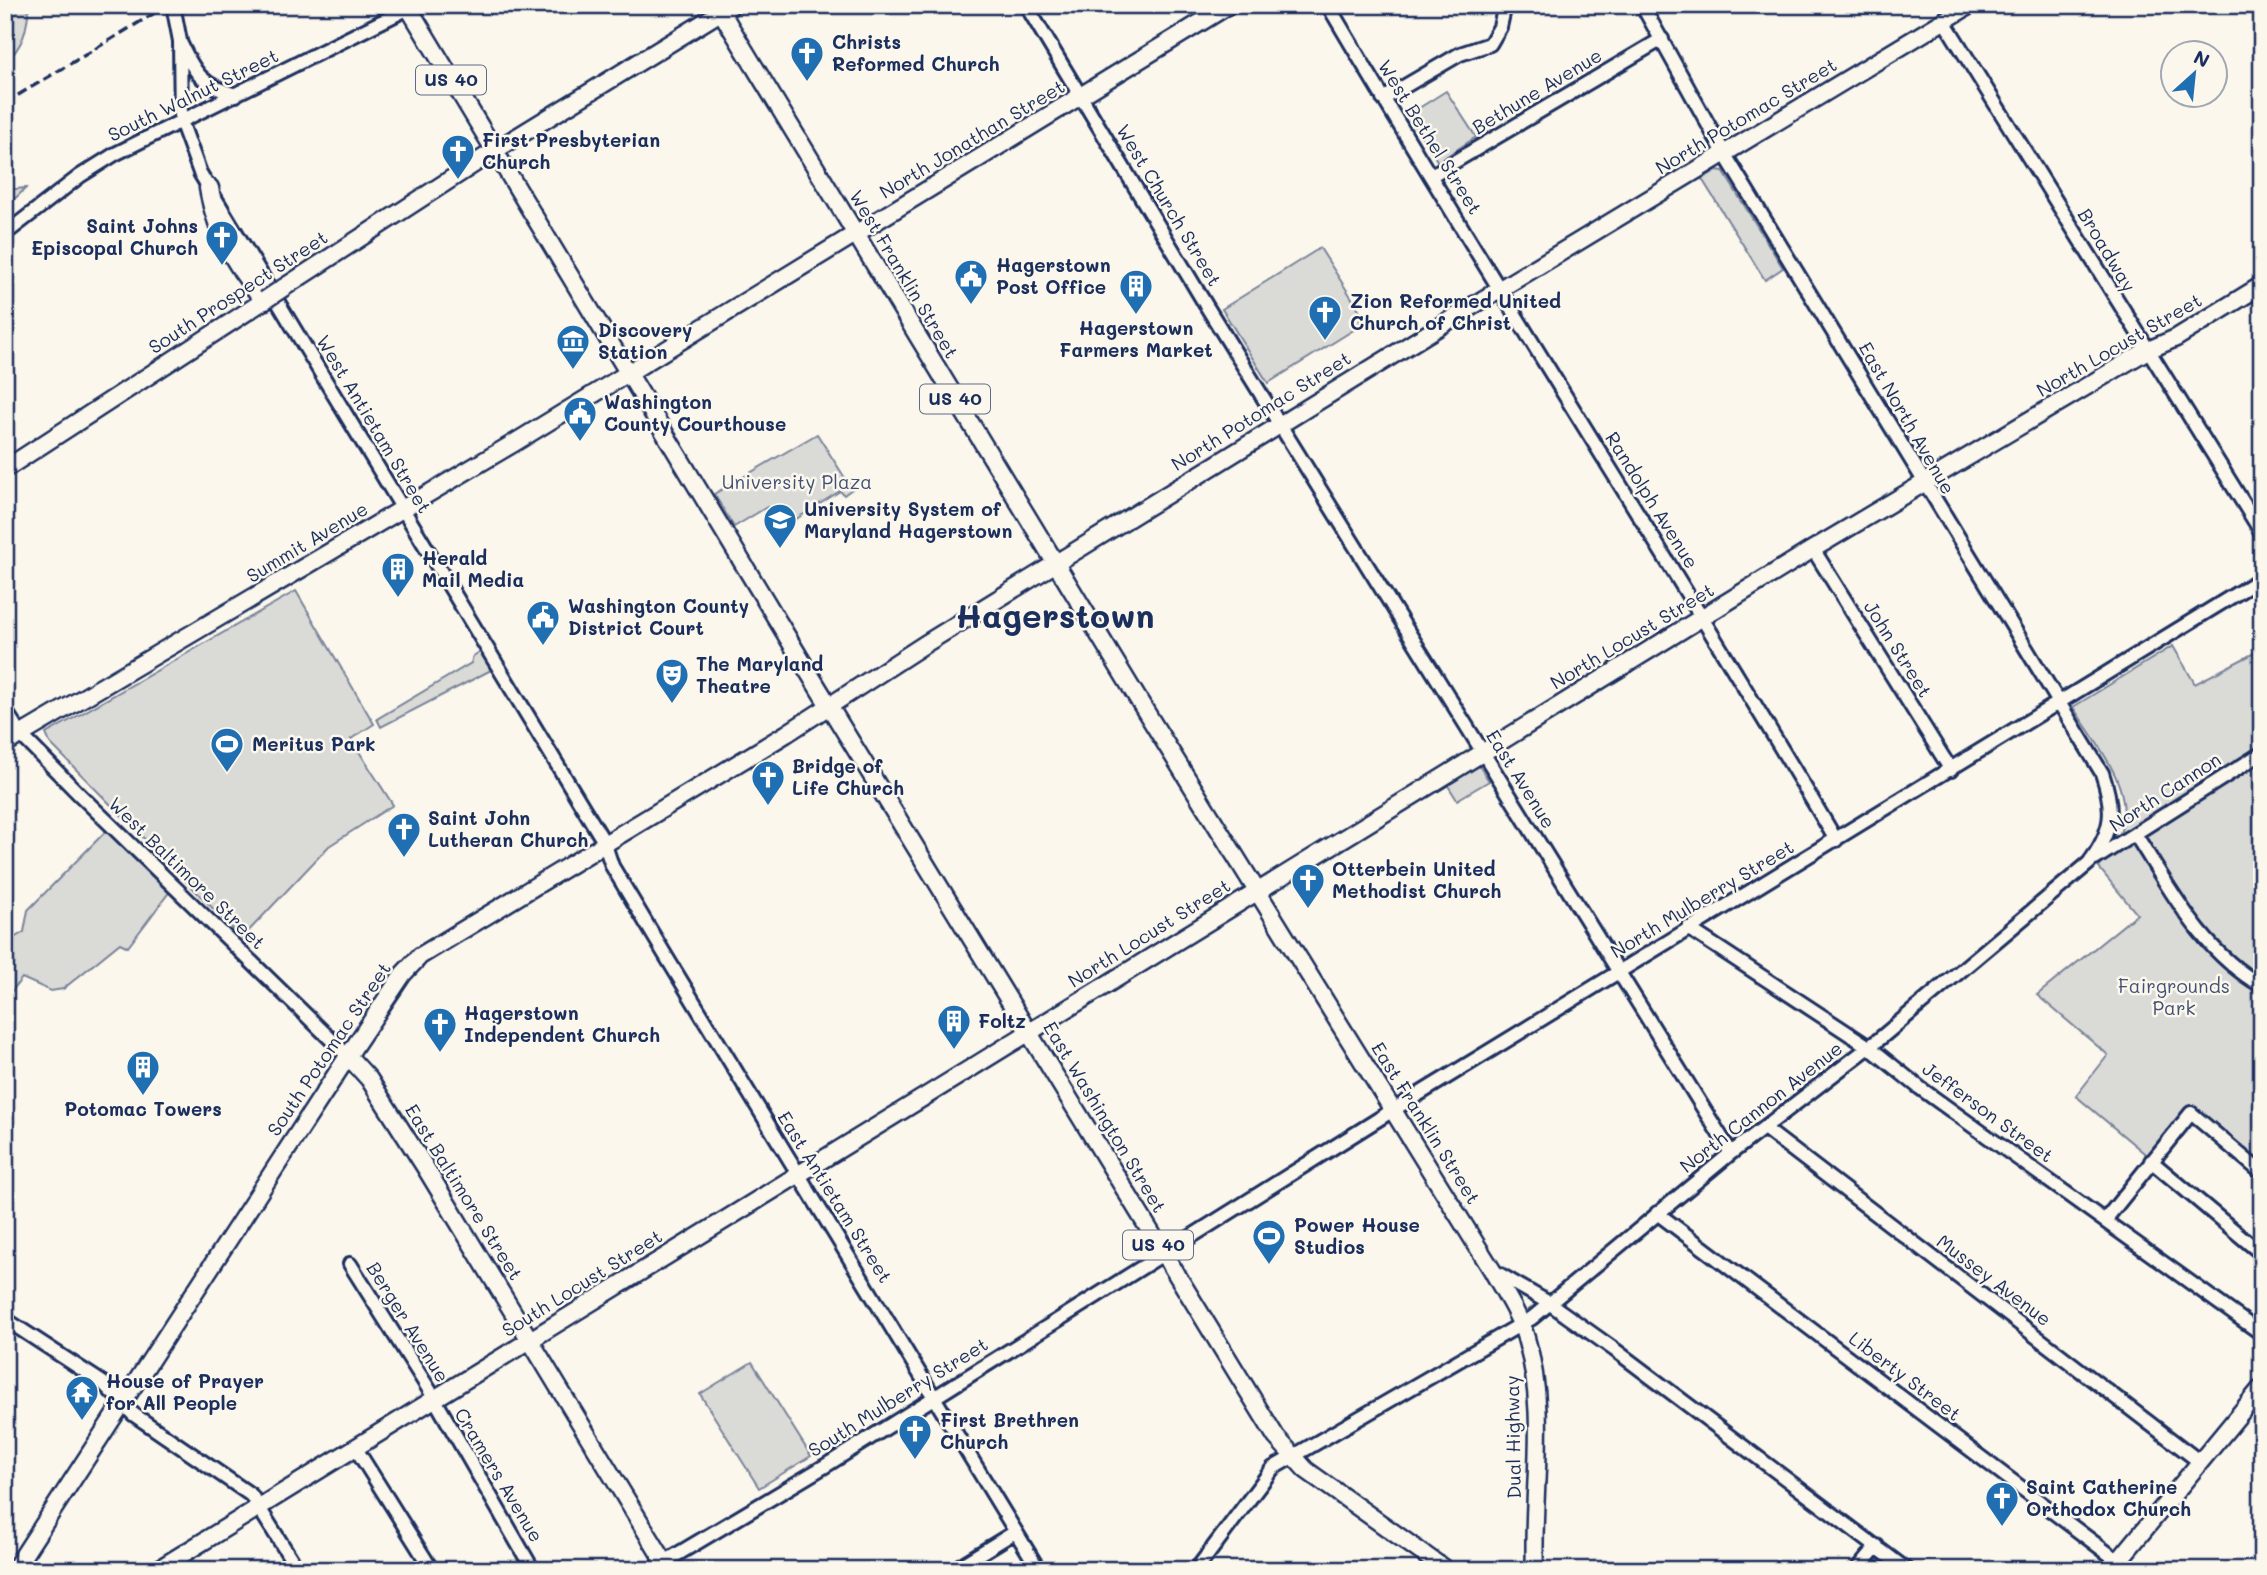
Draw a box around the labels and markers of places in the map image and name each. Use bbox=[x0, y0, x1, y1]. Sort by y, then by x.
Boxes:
place label: Christs Reformed Church bbox=[832, 29, 1000, 76]
church icon: Christs Reformed Church bbox=[788, 34, 826, 83]
place label: First Presbyterian Church bbox=[482, 127, 660, 174]
church icon: First Presbyterian Church bbox=[439, 132, 477, 181]
place label: Saint Johns Episcopal Church bbox=[31, 213, 198, 260]
church icon: Saint Johns Episcopal Church bbox=[203, 218, 241, 267]
place label: Hagerstown Post Office bbox=[996, 252, 1111, 299]
public building icon: Hagerstown Post Office bbox=[952, 257, 990, 306]
building icon: Hagerstown Farmers Market bbox=[1117, 267, 1155, 316]
place label: Zion Reformed United Church of Christ bbox=[1350, 288, 1561, 335]
church icon: Zion Reformed United Church of Christ bbox=[1306, 293, 1344, 342]
place label: Hagerstown Farmers Market bbox=[1059, 315, 1213, 362]
place label: Discovery Station bbox=[598, 317, 692, 364]
museum icon: Discovery Station bbox=[554, 322, 592, 371]
place label: Washington County Courthouse bbox=[604, 389, 786, 436]
public building icon: Washington County Courthouse bbox=[561, 394, 599, 443]
place label: University System of Maryland Hagerstown bbox=[804, 496, 1012, 543]
school or university icon: University System of Maryland Hagerstown bbox=[761, 501, 799, 550]
place label: Herald Mail Media bbox=[422, 545, 524, 592]
building icon: Herald Mail Media bbox=[379, 550, 417, 599]
place label: Washington County District Court bbox=[568, 593, 749, 640]
public building icon: Washington County District Court bbox=[524, 598, 562, 647]
place label: The Maryland Theatre bbox=[696, 651, 823, 698]
theatre icon: The Maryland Theatre bbox=[653, 656, 691, 705]
sports icon: Meritus Park bbox=[208, 725, 246, 774]
place label: Meritus Park bbox=[252, 731, 376, 756]
place label: Bridge of Life Church bbox=[792, 753, 904, 800]
church icon: Bridge of Life Church bbox=[749, 758, 787, 807]
place label: Saint John Lutheran Church bbox=[428, 805, 588, 852]
church icon: Saint John Lutheran Church bbox=[385, 810, 423, 859]
place label: Otterbein United Methodist Church bbox=[1332, 856, 1501, 903]
church icon: Otterbein United Methodist Church bbox=[1289, 861, 1327, 910]
place label: Hagerstown Independent Church bbox=[464, 1000, 660, 1047]
building icon: Foltz bbox=[935, 1002, 973, 1051]
church icon: Hagerstown Independent Church bbox=[421, 1005, 459, 1054]
place label: Foltz bbox=[978, 1008, 1026, 1033]
building icon: Potomac Towers bbox=[124, 1048, 162, 1097]
place label: Potomac Towers bbox=[64, 1096, 222, 1121]
place label: Power House Studios bbox=[1294, 1212, 1420, 1259]
sports icon: Power House Studios bbox=[1250, 1217, 1288, 1266]
place label: House of Prayer for All People bbox=[106, 1368, 264, 1415]
temple icon: House of Prayer for All People bbox=[63, 1373, 101, 1422]
place label: First Brethren Church bbox=[940, 1407, 1079, 1454]
church icon: First Brethren Church bbox=[896, 1412, 934, 1461]
place label: Saint Catherine Orthodox Church bbox=[2026, 1474, 2191, 1521]
church icon: Saint Catherine Orthodox Church bbox=[1983, 1479, 2021, 1528]

